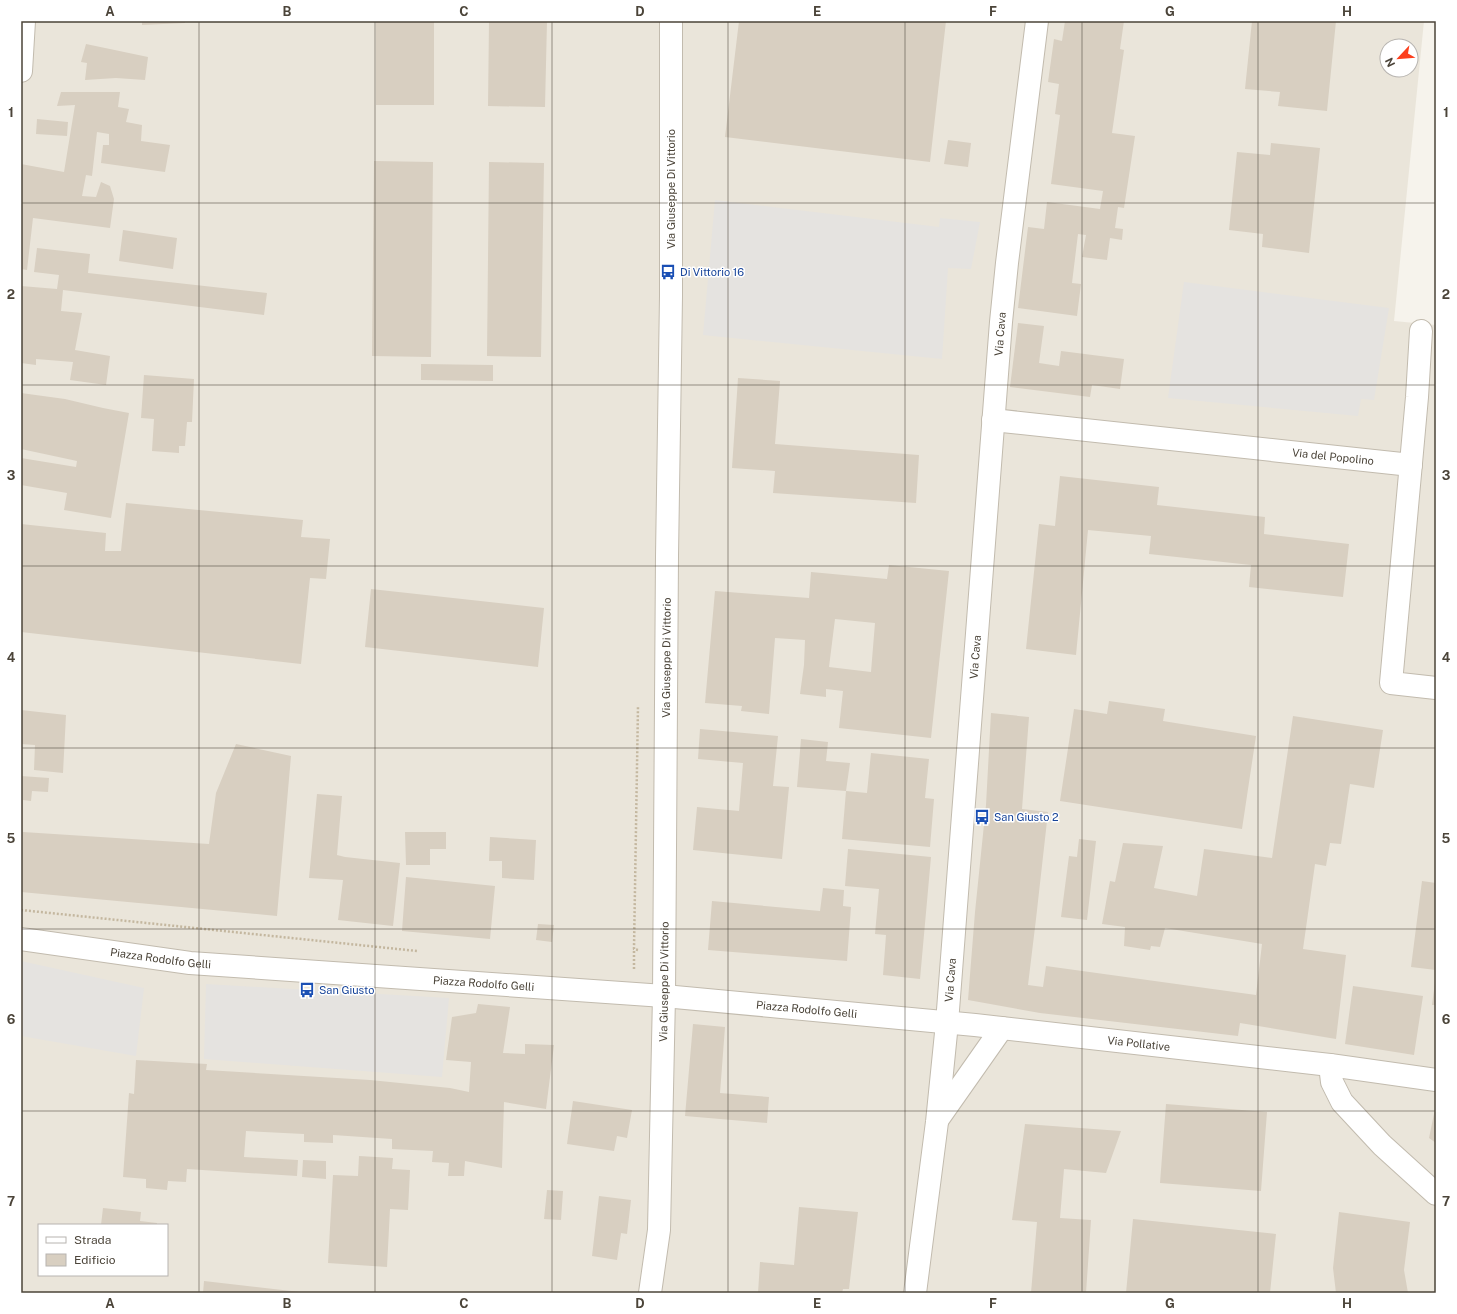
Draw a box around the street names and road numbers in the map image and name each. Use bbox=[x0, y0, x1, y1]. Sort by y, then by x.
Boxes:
street label: Via Giuseppe Di Vittorio bbox=[665, 129, 677, 249]
street label: Via Cava bbox=[992, 312, 1008, 356]
street label: Via del Popolino bbox=[1292, 446, 1375, 467]
street label: Via Giuseppe Di Vittorio bbox=[660, 598, 673, 718]
street label: Via Cava bbox=[968, 635, 983, 679]
street label: Via Giuseppe Di Vittorio bbox=[657, 922, 671, 1042]
street label: Piazza Rodolfo Gelli bbox=[110, 946, 211, 970]
street label: Via Cava bbox=[943, 958, 958, 1002]
street label: Piazza Rodolfo Gelli bbox=[433, 974, 535, 993]
street label: Piazza Rodolfo Gelli bbox=[756, 999, 858, 1020]
street label: Via Pollative bbox=[1107, 1034, 1171, 1053]

